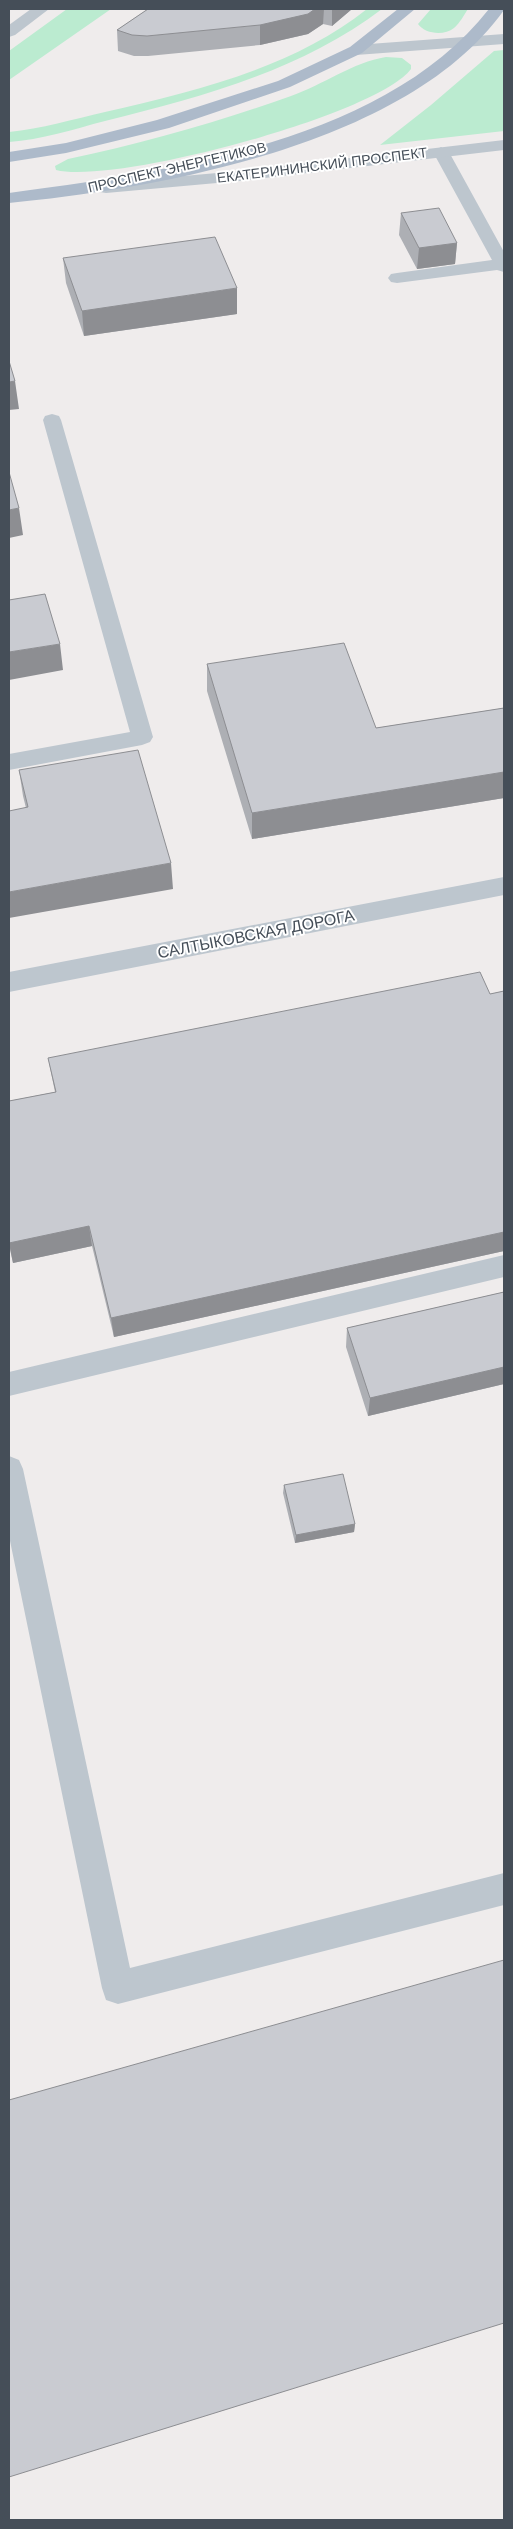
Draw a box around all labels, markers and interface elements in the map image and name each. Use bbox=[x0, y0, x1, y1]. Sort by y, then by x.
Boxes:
street label: ПРОСПЕКТ ЭНЕРГЕТИКОВ bbox=[86, 138, 268, 196]
street label: ЕКАТЕРИНИНСКИЙ ПРОСПЕКТ bbox=[216, 143, 429, 187]
street label: САЛТЫКОВСКАЯ ДОРОГА bbox=[156, 905, 357, 963]

